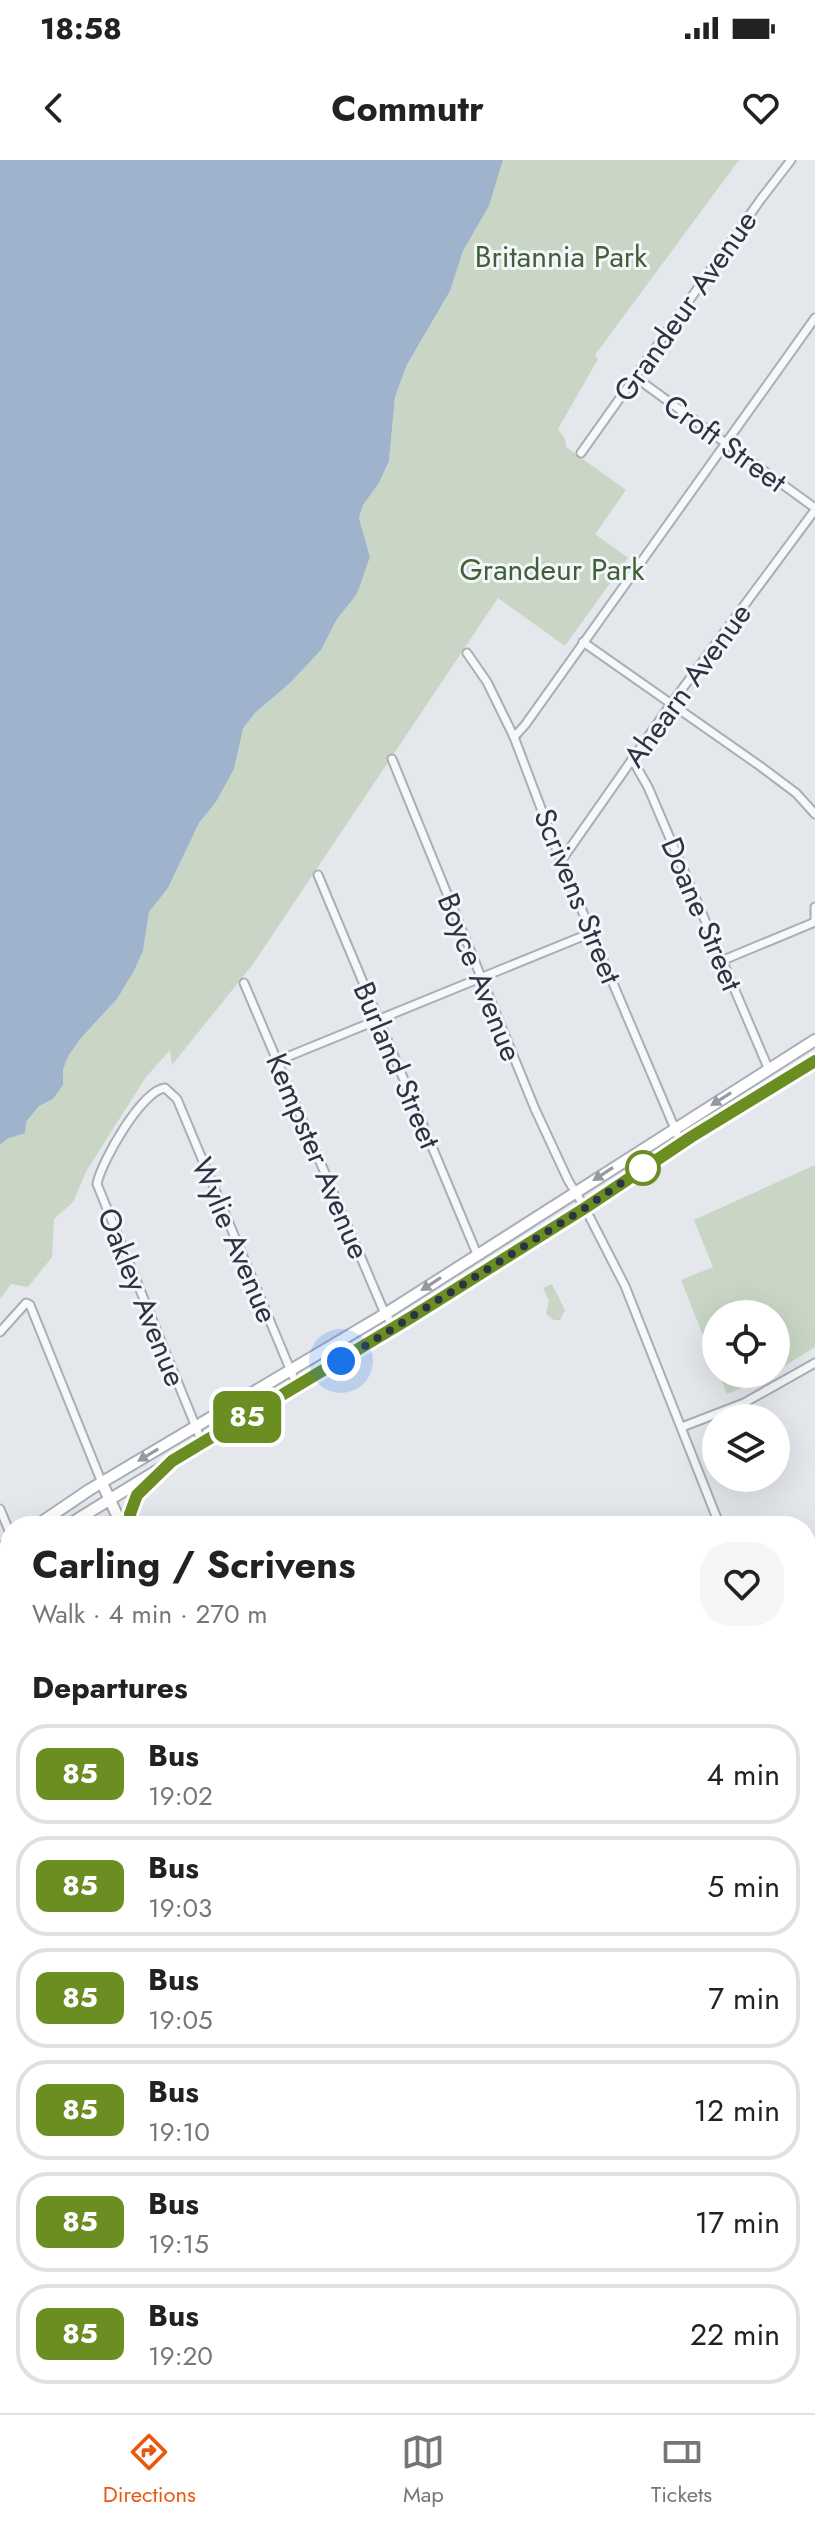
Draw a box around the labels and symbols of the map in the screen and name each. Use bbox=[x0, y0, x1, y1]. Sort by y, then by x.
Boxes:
street label: Grandeur Avenue bbox=[603, 202, 767, 410]
park label: Britannia Park bbox=[475, 235, 648, 278]
street label: Croft Street bbox=[654, 384, 796, 503]
park label: Grandeur Park bbox=[460, 548, 645, 591]
street label: Ahearn Avenue bbox=[613, 594, 761, 776]
street label: Scrivens Street bbox=[523, 802, 633, 991]
street label: Doane Street bbox=[650, 831, 754, 998]
street label: Boyce Avenue bbox=[427, 887, 533, 1067]
street label: Burland Street bbox=[343, 975, 452, 1156]
street label: Kempster Avenue bbox=[255, 1047, 381, 1265]
one-way arrow bbox=[710, 1092, 732, 1106]
street label: Wylie Avenue bbox=[181, 1151, 289, 1329]
unlabelled marker bbox=[626, 1151, 660, 1185]
one-way arrow bbox=[592, 1167, 614, 1181]
street label: Oakley Avenue bbox=[87, 1201, 197, 1393]
one-way arrow bbox=[420, 1276, 442, 1290]
your location bbox=[321, 1341, 361, 1381]
line badge: 85 bbox=[211, 1391, 283, 1443]
one-way arrow bbox=[137, 1448, 159, 1462]

